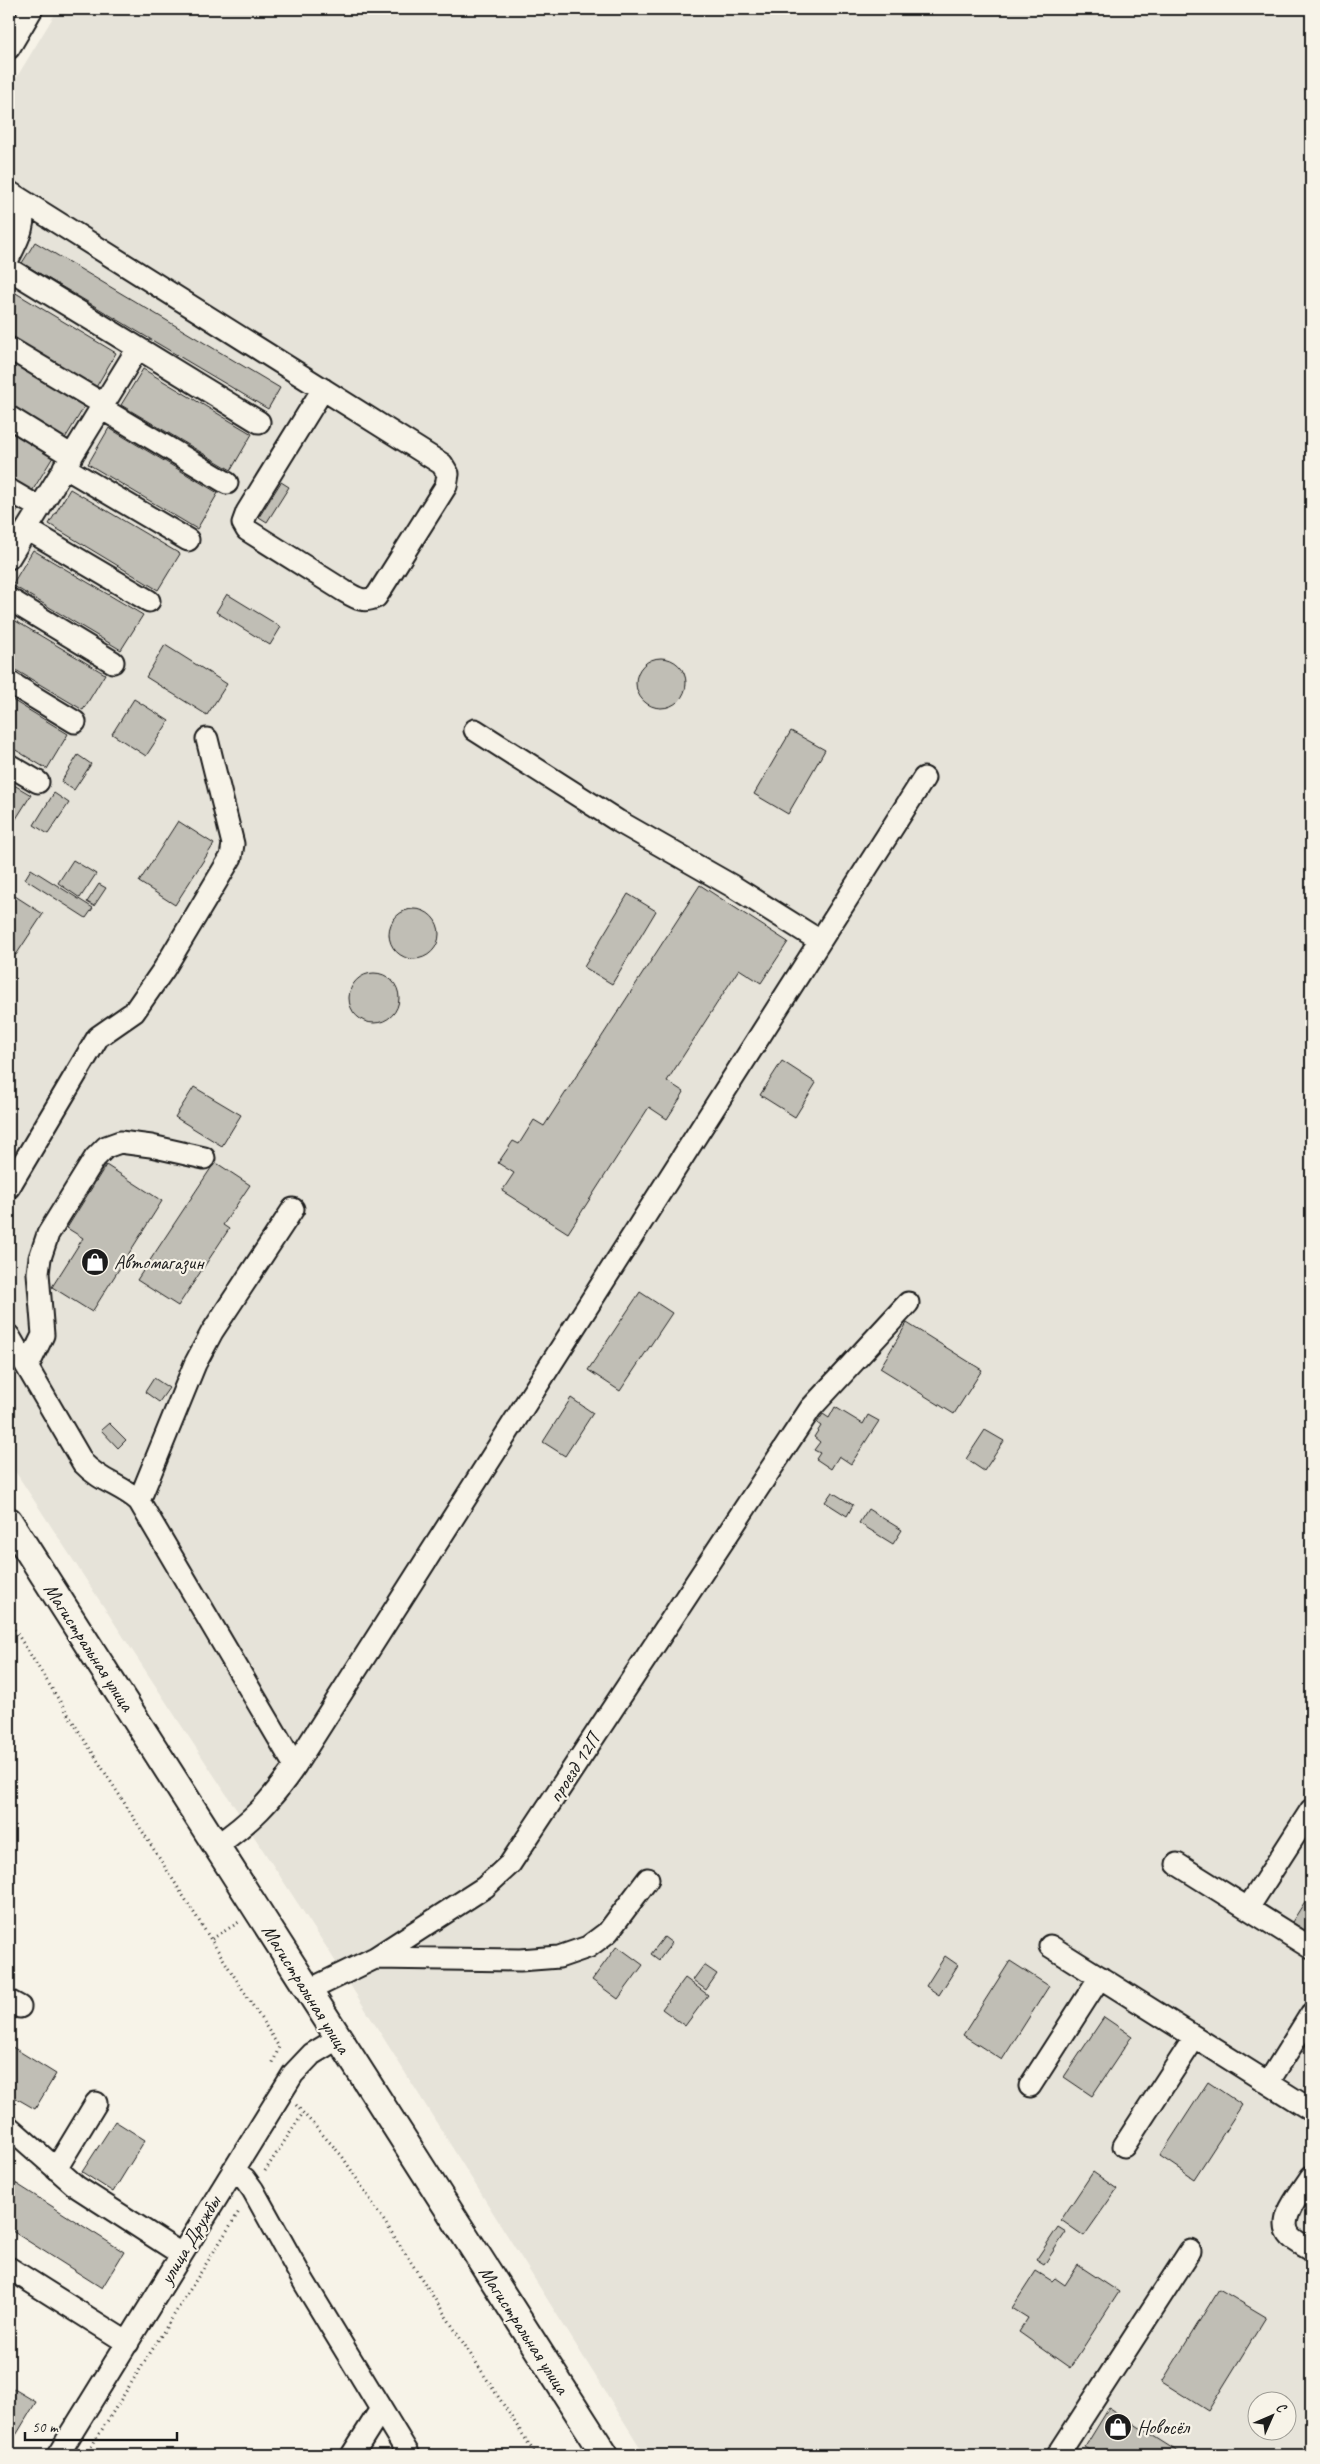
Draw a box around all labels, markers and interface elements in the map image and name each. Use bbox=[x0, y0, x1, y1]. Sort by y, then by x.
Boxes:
shop icon: Автомагазин bbox=[80, 1247, 110, 1277]
place label: Автомагазин bbox=[114, 1250, 205, 1275]
street label: Магистральная улица bbox=[38, 1578, 141, 1717]
street label: проезд 12П bbox=[543, 1726, 607, 1807]
street label: Магистральная улица bbox=[256, 1920, 357, 2060]
street label: улица Дружбы bbox=[153, 2190, 227, 2290]
street label: Магистральная улица bbox=[473, 2261, 576, 2400]
north arrow bbox=[1248, 2392, 1298, 2442]
text: С bbox=[1272, 2399, 1291, 2417]
scale bar bbox=[25, 2409, 178, 2441]
shop icon: Новосёл bbox=[1103, 2412, 1133, 2442]
place label: Новосёл bbox=[1137, 2415, 1191, 2440]
text: 50 m bbox=[32, 2418, 59, 2437]

